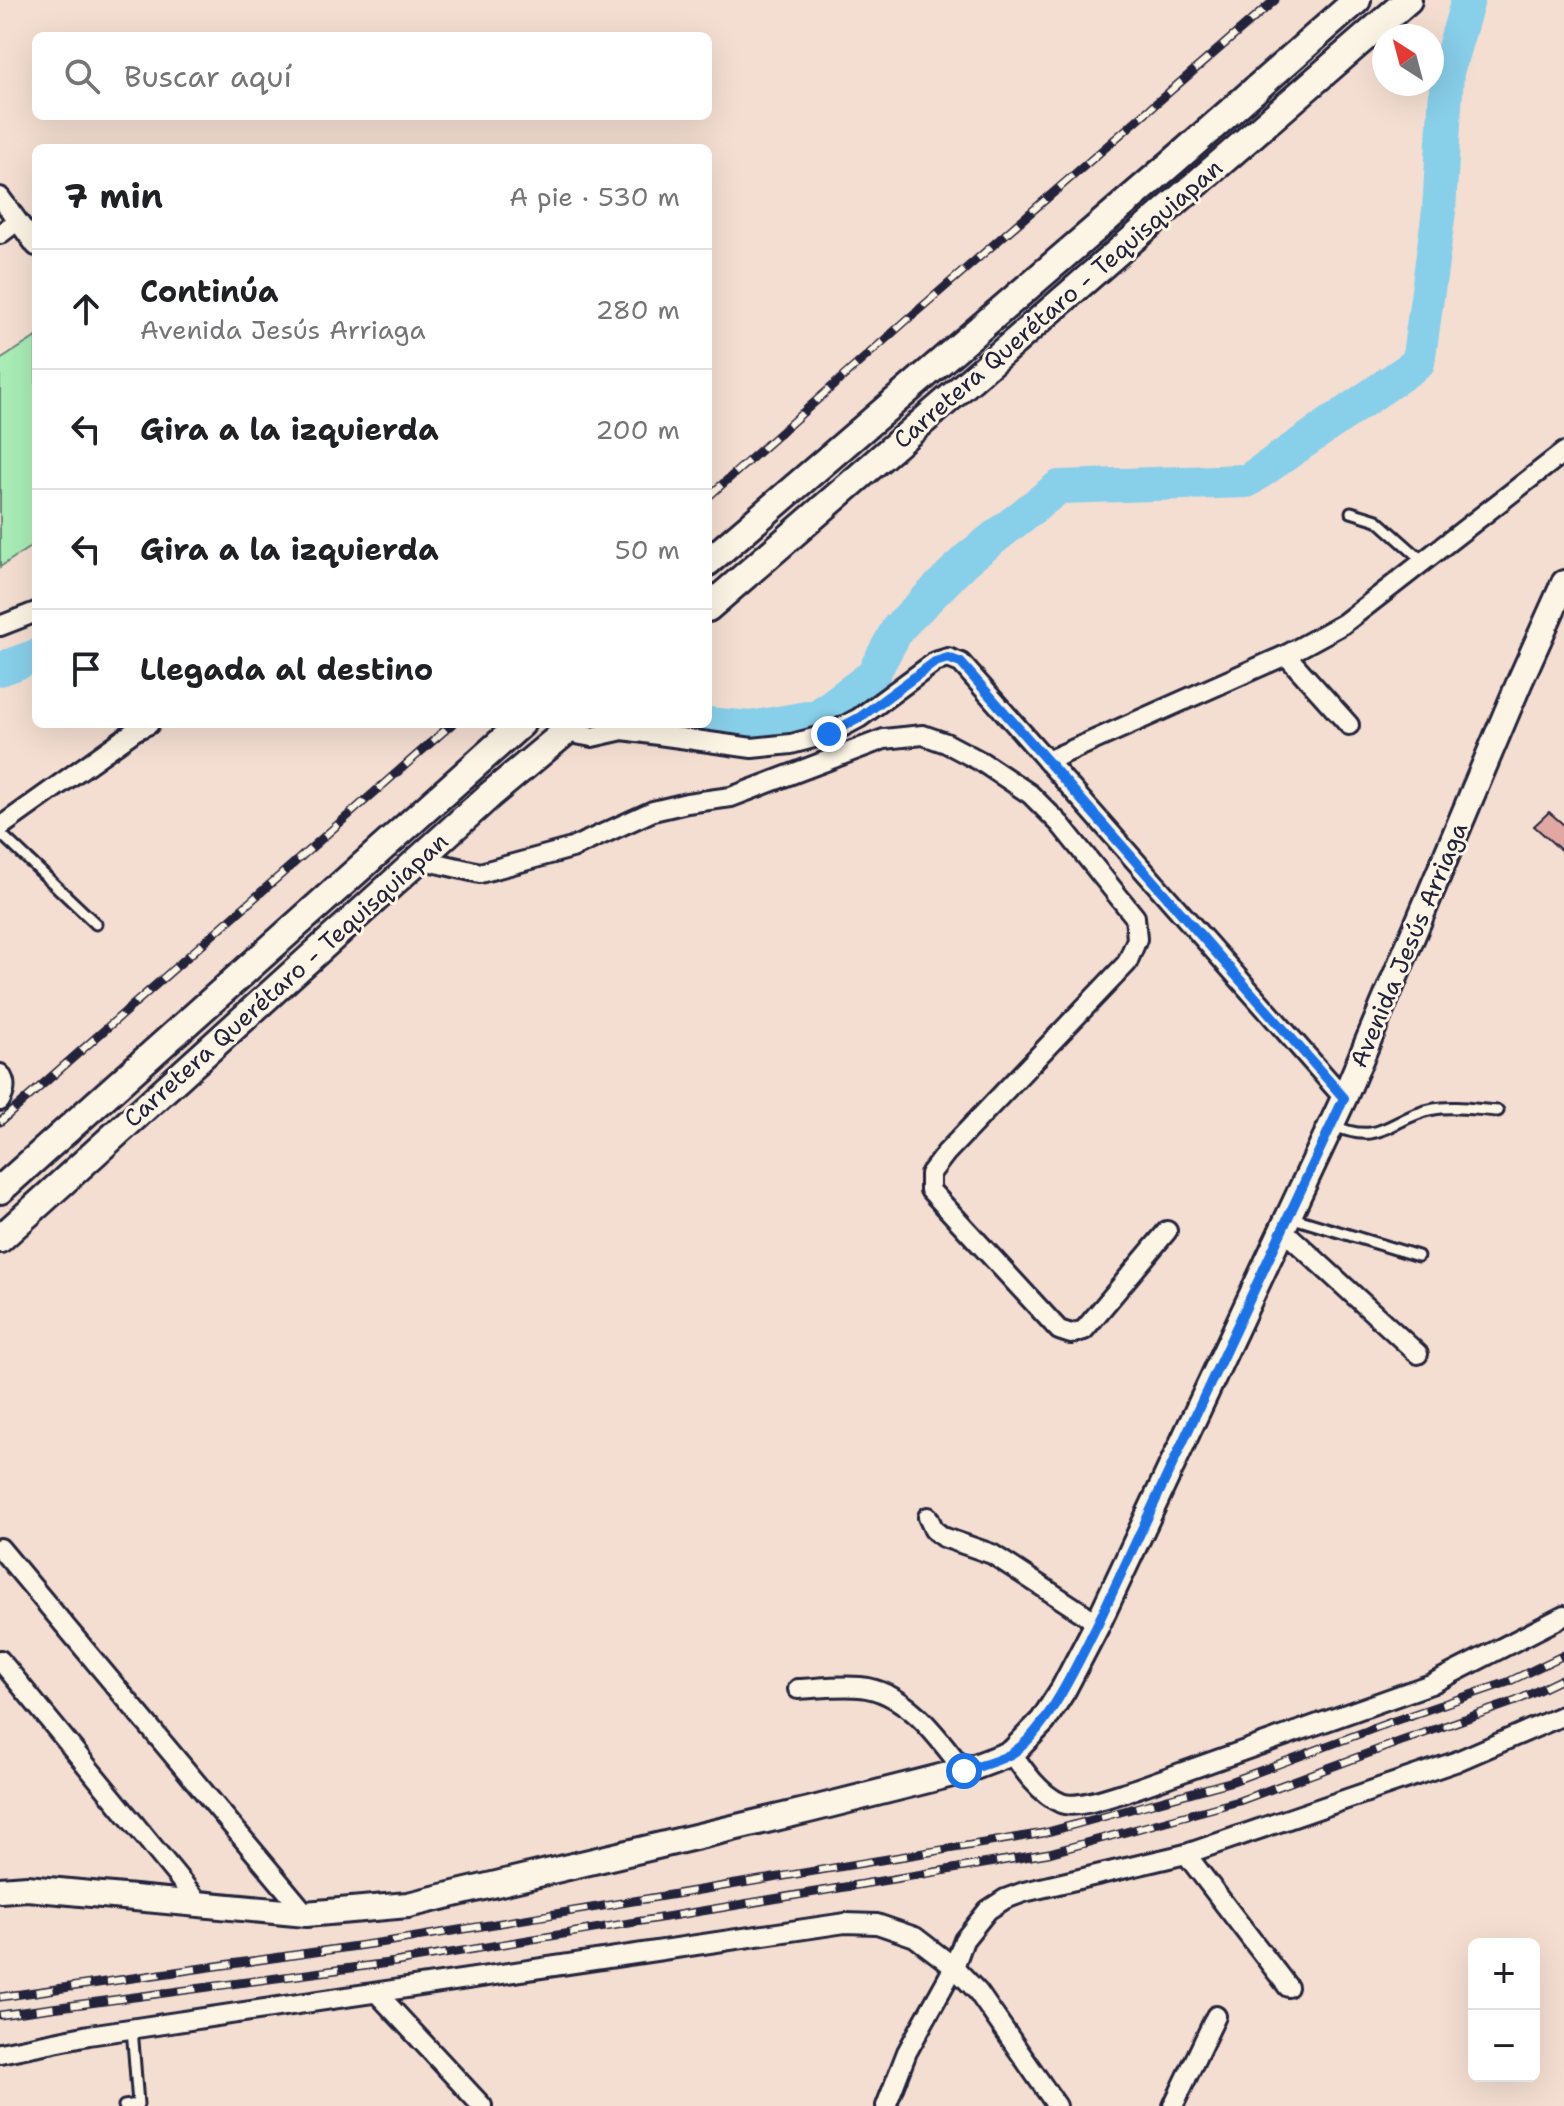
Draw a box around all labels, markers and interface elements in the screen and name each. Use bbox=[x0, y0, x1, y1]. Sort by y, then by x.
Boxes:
north arrow bbox=[1372, 24, 1444, 96]
search box bbox=[32, 32, 712, 120]
icon: search bbox=[60, 54, 104, 98]
text: Buscar aquí bbox=[124, 56, 292, 97]
street label: Carretera Querétaro - Tequisquiapan bbox=[887, 152, 1229, 456]
text: 7 min bbox=[64, 173, 163, 219]
text: A pie · 530 m bbox=[509, 179, 680, 214]
text: Continúa bbox=[140, 271, 279, 312]
icon: ahead bbox=[64, 287, 108, 331]
text: 280 m bbox=[595, 292, 680, 327]
text: Avenida Jesús Arriaga bbox=[140, 312, 426, 347]
icon: left bbox=[64, 407, 108, 451]
text: Gira a la izquierda bbox=[140, 409, 439, 450]
text: 200 m bbox=[595, 412, 680, 447]
icon: left bbox=[64, 527, 108, 571]
text: Gira a la izquierda bbox=[140, 529, 439, 570]
text: 50 m bbox=[615, 532, 680, 567]
icon: arrive bbox=[64, 647, 108, 691]
text: Llegada al destino bbox=[140, 649, 433, 690]
route end bbox=[811, 716, 847, 752]
street label: Avenida Jesús Arriaga bbox=[1343, 817, 1475, 1073]
street label: Carretera Querétaro - Tequisquiapan bbox=[117, 825, 455, 1135]
route start bbox=[946, 1753, 982, 1789]
map controls bbox=[1468, 1938, 1540, 2082]
button: + bbox=[1468, 1938, 1540, 2010]
button: − bbox=[1468, 2010, 1540, 2082]

